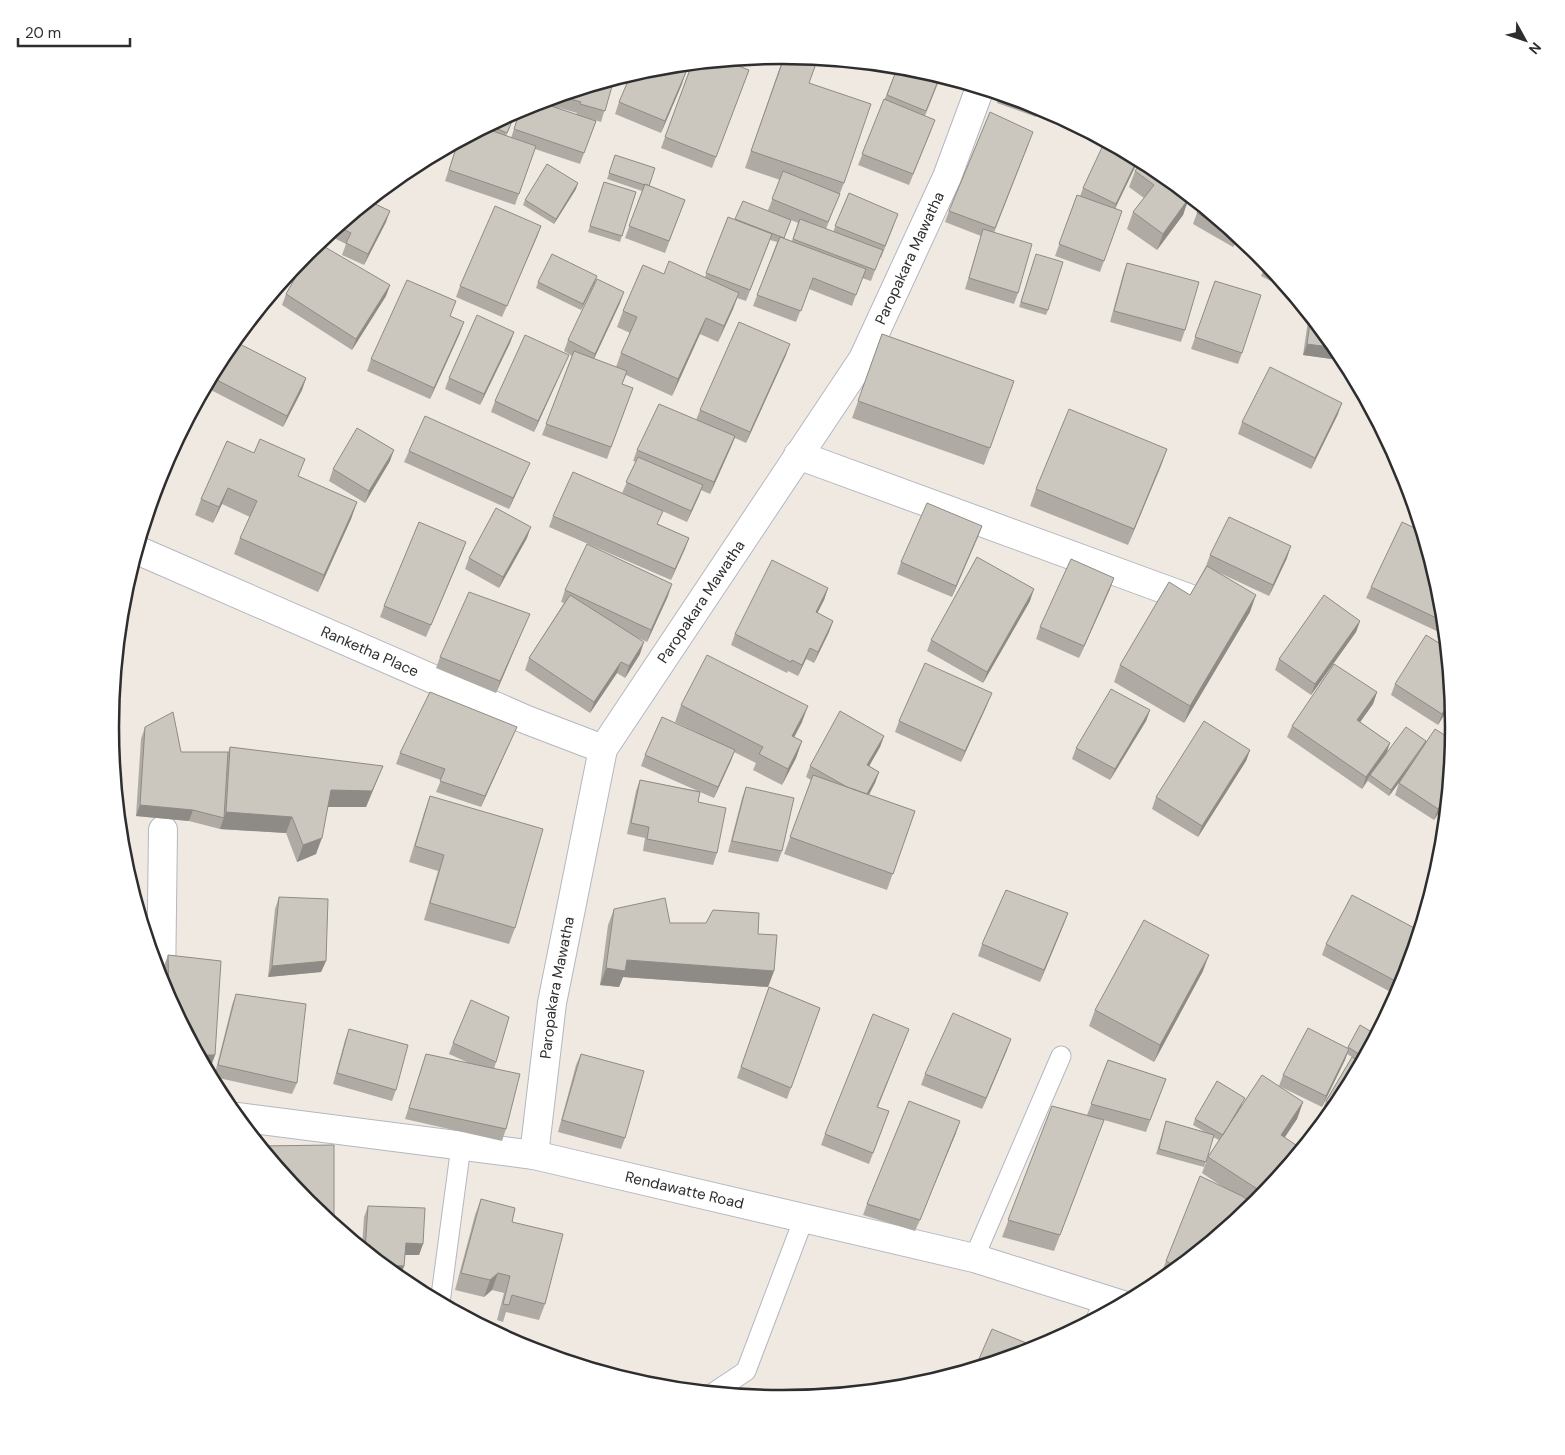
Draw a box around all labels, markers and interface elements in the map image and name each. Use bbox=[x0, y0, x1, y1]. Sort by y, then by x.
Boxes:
scale bar bbox=[18, 15, 130, 47]
north arrow bbox=[1500, 15, 1550, 65]
text: 20 m bbox=[25, 23, 61, 43]
text: N bbox=[1525, 39, 1545, 58]
street label: Paropakara Mawatha bbox=[870, 188, 949, 328]
street label: Paropakara Mawatha bbox=[653, 536, 749, 667]
street label: Ranketha Place bbox=[318, 621, 422, 682]
street label: Paropakara Mawatha bbox=[535, 915, 579, 1060]
street label: Rendawatte Road bbox=[623, 1167, 746, 1214]

